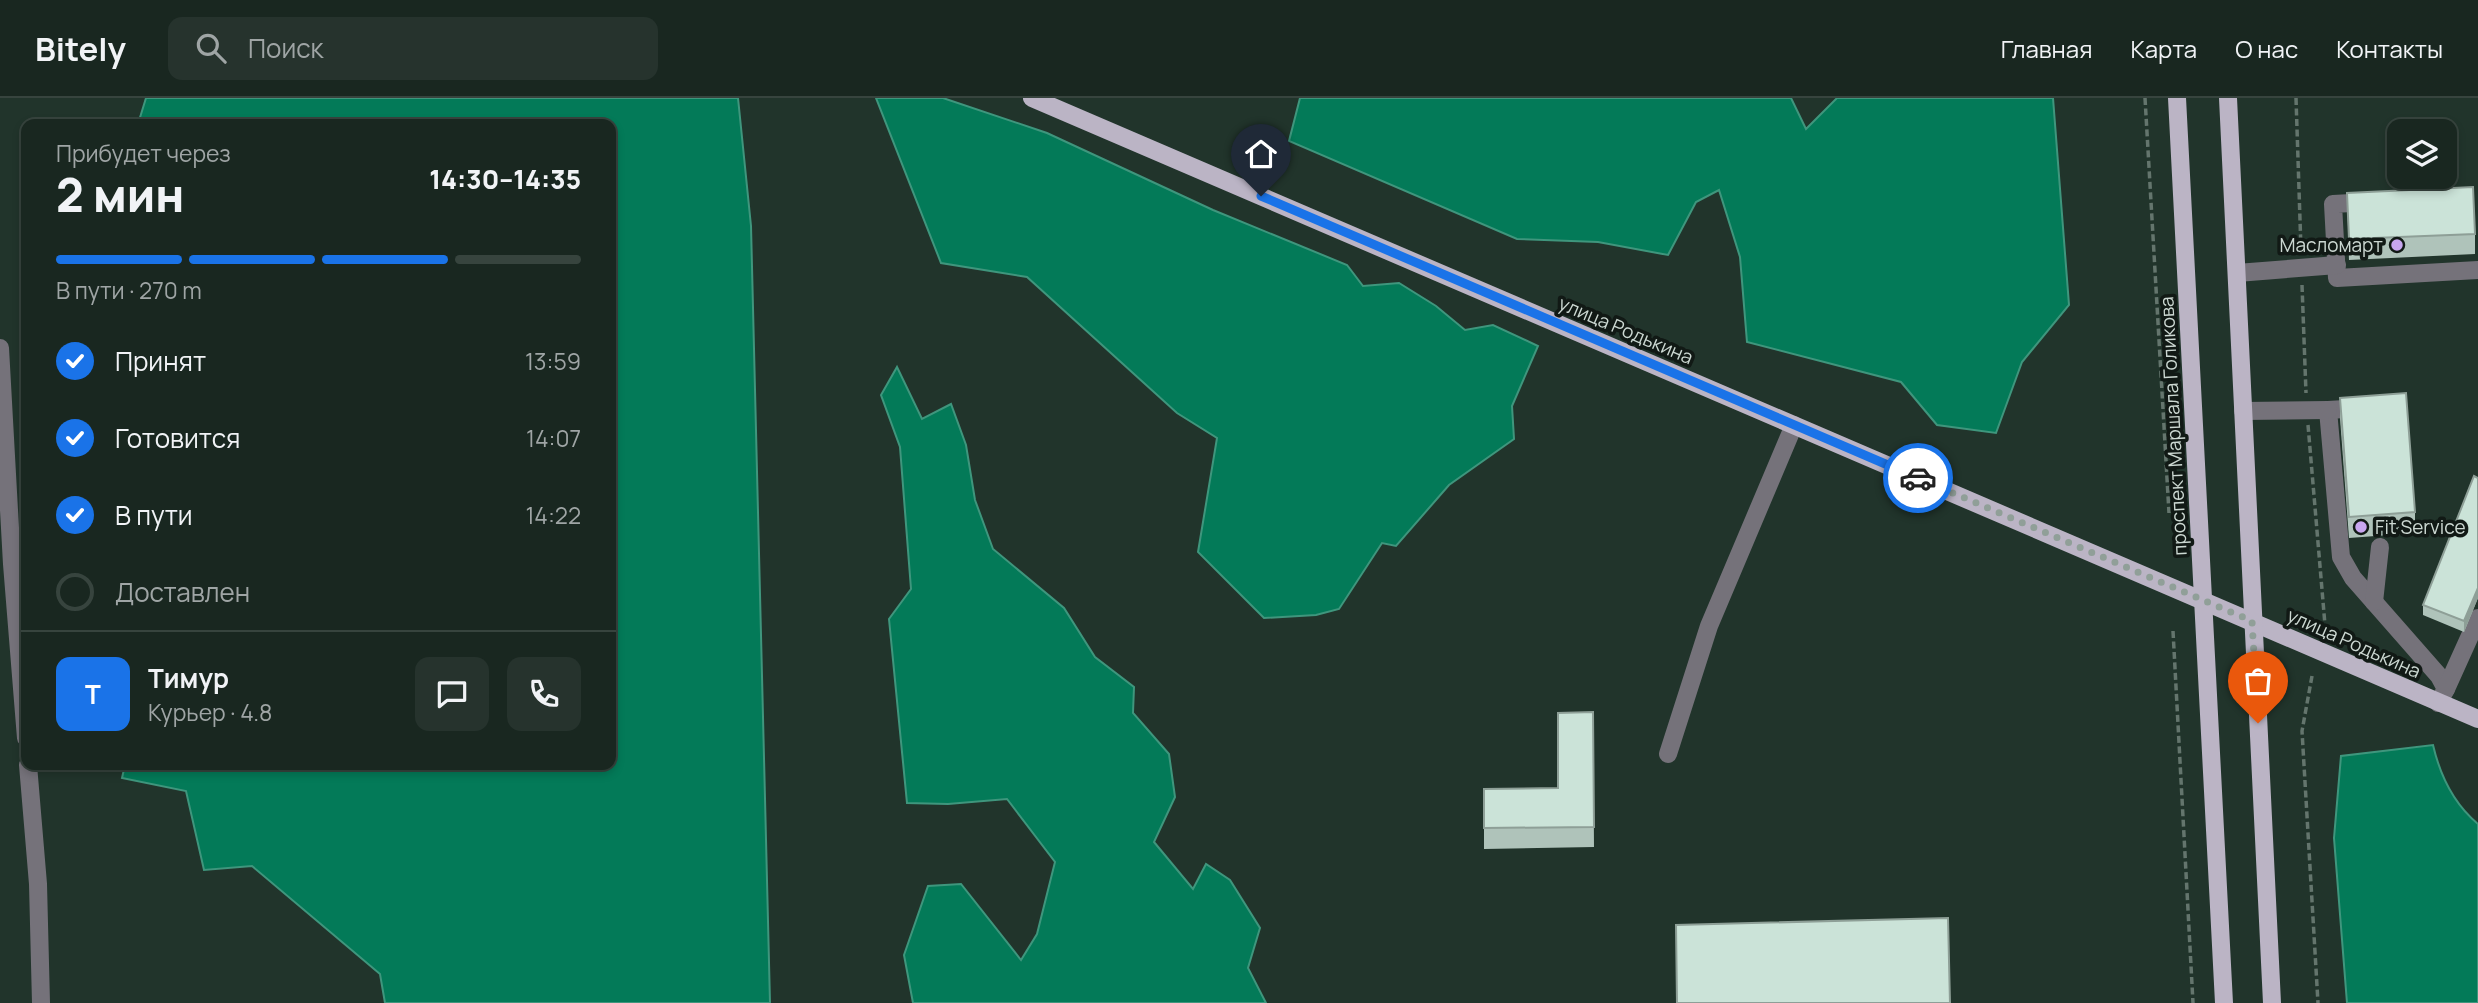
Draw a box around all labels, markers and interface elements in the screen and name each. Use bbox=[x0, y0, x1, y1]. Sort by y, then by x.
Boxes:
search box bbox=[168, 17, 658, 80]
text: Bitely bbox=[35, 26, 126, 71]
icon: search bbox=[192, 29, 230, 67]
text: Поиск bbox=[248, 30, 324, 66]
text: Главная bbox=[2001, 32, 2092, 65]
text: Карта bbox=[2130, 32, 2197, 65]
text: О нас bbox=[2235, 32, 2298, 65]
text: Контакты bbox=[2336, 32, 2443, 65]
map controls bbox=[2387, 119, 2457, 189]
button: layers bbox=[2387, 119, 2457, 189]
pin bbox=[1231, 124, 1291, 196]
icon: home bbox=[1242, 135, 1280, 173]
text: Прибудет через bbox=[56, 137, 231, 169]
text: 14:30–14:35 bbox=[429, 161, 581, 197]
text: 2 мин bbox=[56, 163, 184, 226]
place label: Масломарт bbox=[2280, 232, 2383, 258]
marker: Масломарт bbox=[2389, 237, 2405, 253]
text: В пути · 270 m bbox=[56, 274, 202, 306]
street label: улица Родькина bbox=[1555, 290, 1697, 370]
street label: проспект Маршала Голикова bbox=[2153, 296, 2193, 556]
icon: check bbox=[56, 342, 94, 380]
text: Принят bbox=[115, 343, 206, 379]
text: 13:59 bbox=[525, 345, 581, 377]
icon: check bbox=[56, 419, 94, 457]
text: Готовится bbox=[115, 420, 240, 456]
text: 14:07 bbox=[526, 422, 581, 454]
courier bbox=[1883, 443, 1953, 513]
icon: car bbox=[1899, 459, 1937, 497]
icon: check bbox=[56, 496, 94, 534]
text: В пути bbox=[115, 497, 193, 533]
text: 14:22 bbox=[525, 499, 581, 531]
place label: Fit Service bbox=[2375, 514, 2466, 540]
marker: Fit Service bbox=[2353, 519, 2369, 535]
text: Доставлен bbox=[115, 574, 250, 610]
street label: улица Родькина bbox=[2283, 602, 2425, 684]
pin bbox=[2228, 651, 2288, 723]
button: chat bbox=[415, 657, 489, 731]
button: phone bbox=[507, 657, 581, 731]
text: Тимур bbox=[148, 660, 229, 696]
icon: bag bbox=[2239, 662, 2277, 700]
text: Т bbox=[85, 676, 101, 712]
text: Курьер · 4.8 bbox=[148, 696, 272, 728]

